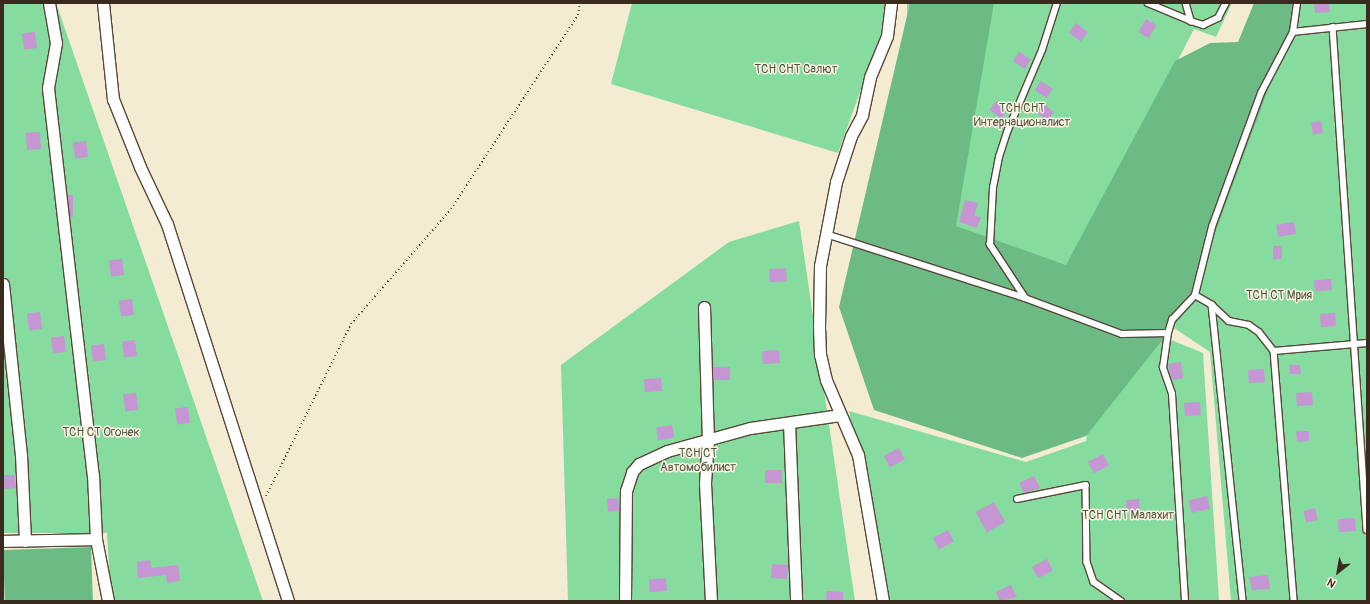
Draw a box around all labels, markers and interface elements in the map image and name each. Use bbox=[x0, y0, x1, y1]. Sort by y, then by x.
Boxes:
park label: ТСН СНТ Салют bbox=[754, 63, 838, 77]
park label: ТСН СНТ Интернационалист bbox=[974, 102, 1070, 130]
park label: ТСН СТ Мрия bbox=[1246, 289, 1312, 303]
park label: ТСН СТ Огонек bbox=[62, 426, 140, 440]
park label: ТСН СТ Автомобилист bbox=[660, 447, 736, 475]
park label: ТСН СНТ Малахит bbox=[1082, 509, 1174, 523]
north arrow bbox=[1318, 552, 1358, 592]
text: N bbox=[1325, 575, 1338, 590]

